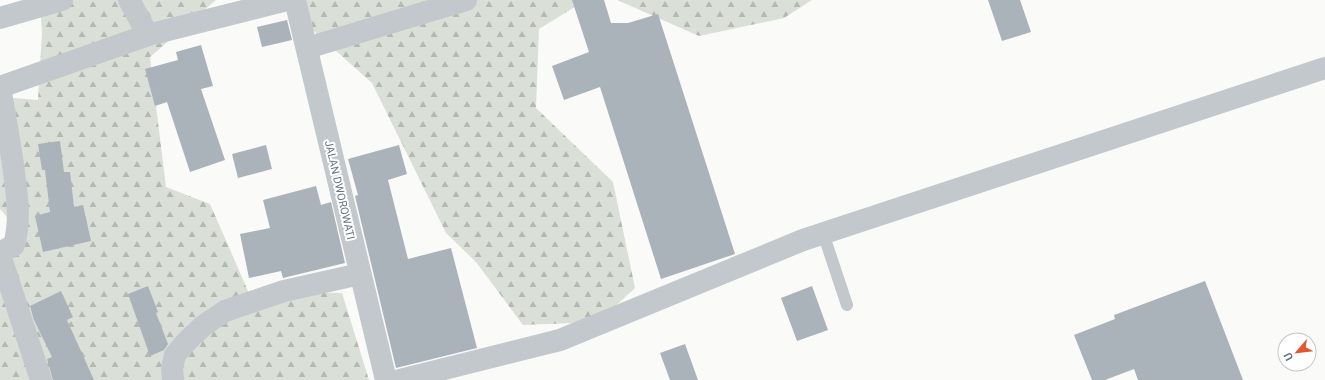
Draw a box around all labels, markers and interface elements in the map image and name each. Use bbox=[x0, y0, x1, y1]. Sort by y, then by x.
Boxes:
street label: JALAN DWOROWATI bbox=[322, 139, 357, 241]
north arrow bbox=[1277, 332, 1317, 372]
text: U bbox=[1281, 350, 1296, 363]

